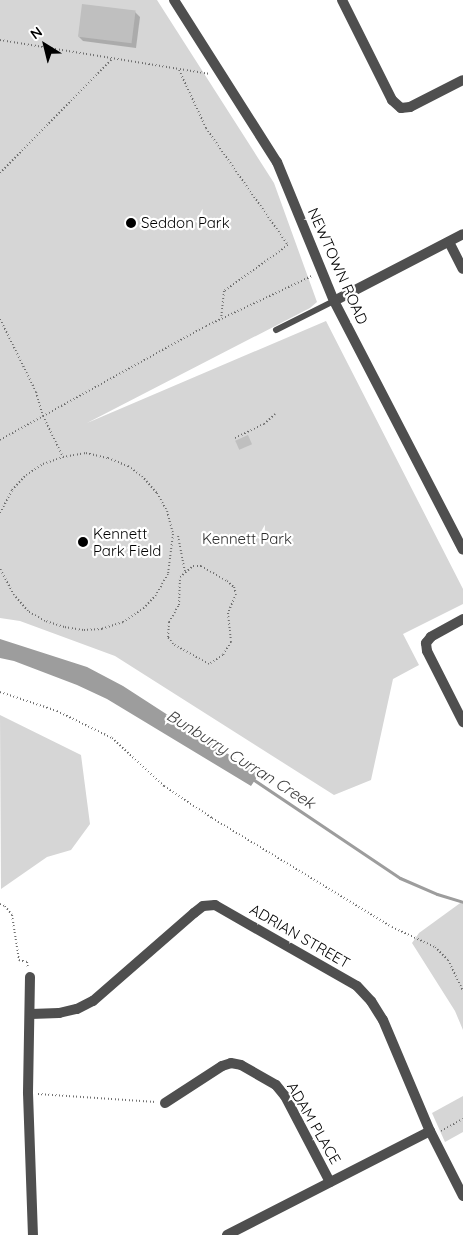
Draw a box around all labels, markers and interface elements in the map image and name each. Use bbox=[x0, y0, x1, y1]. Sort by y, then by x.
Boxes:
north arrow bbox=[20, 20, 70, 70]
text: N bbox=[27, 23, 46, 43]
street label: NEWTOWN ROAD bbox=[304, 205, 372, 327]
place label: Seddon Park bbox=[141, 214, 230, 232]
marker: Seddon Park bbox=[125, 217, 137, 229]
place label: Kennett Park Field bbox=[93, 524, 161, 559]
park label: Kennett Park bbox=[202, 530, 292, 548]
marker: Kennett Park Field bbox=[77, 536, 89, 548]
water label: Bunburry Curran Creek bbox=[163, 705, 319, 813]
street label: ADRIAN STREET bbox=[247, 900, 353, 972]
street label: ADAM PLACE bbox=[283, 1079, 345, 1167]

